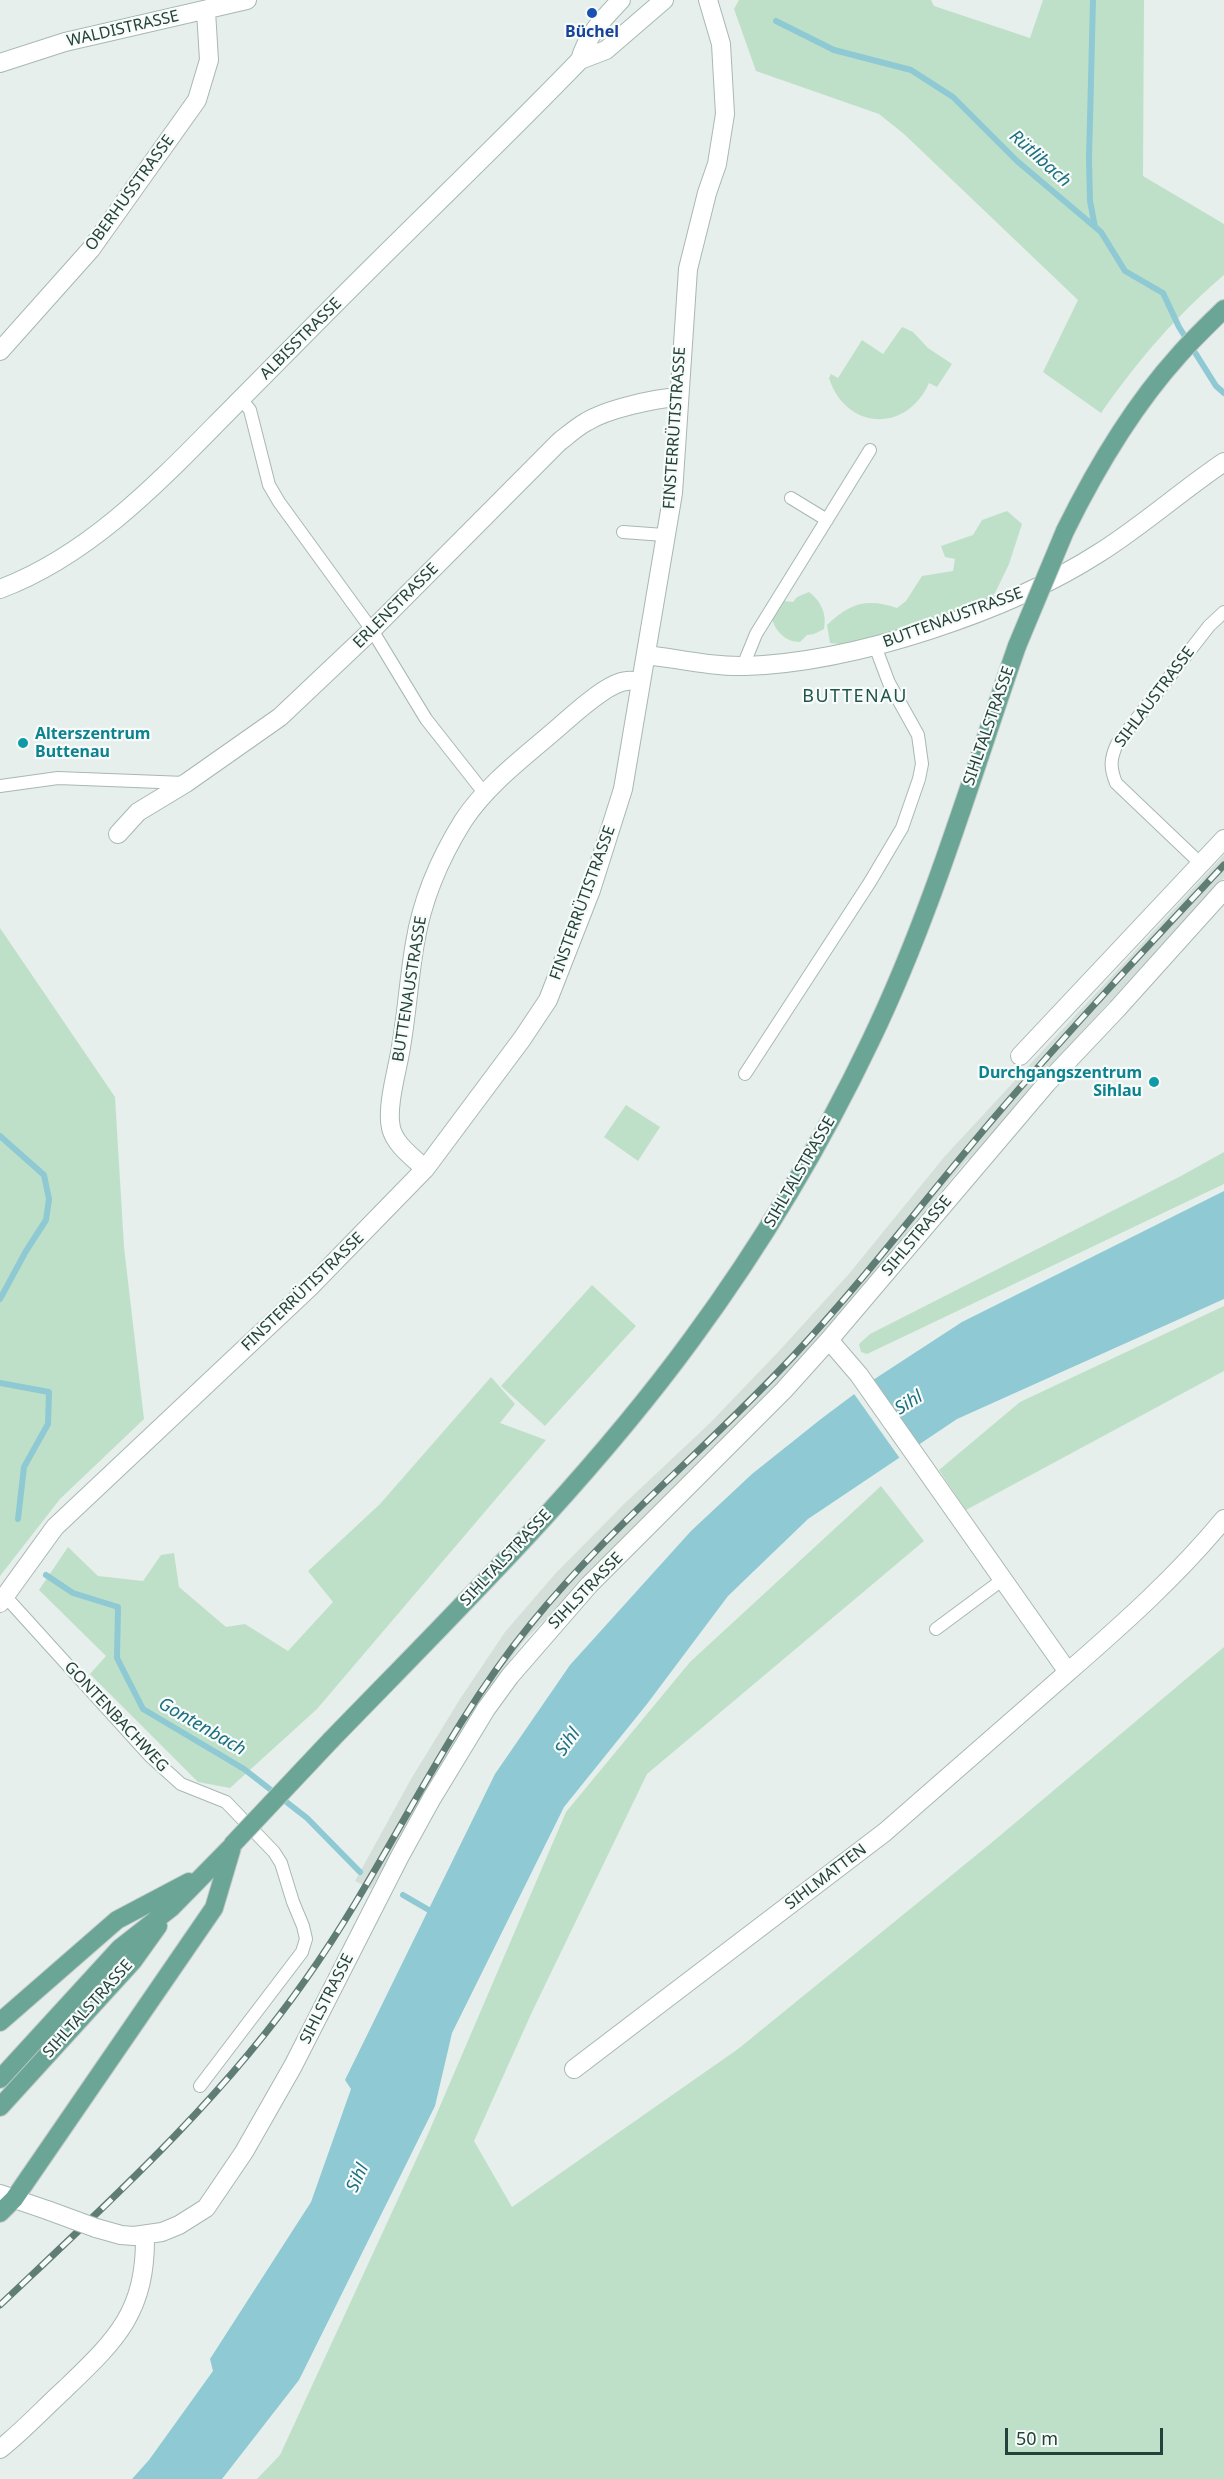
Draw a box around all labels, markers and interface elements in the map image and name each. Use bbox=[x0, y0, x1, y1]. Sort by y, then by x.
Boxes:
marker: Büchel bbox=[585, 6, 599, 20]
street label: WALDISTRASSE bbox=[65, 7, 181, 51]
place label: Büchel bbox=[565, 22, 619, 42]
water label: Rütlibach bbox=[1005, 126, 1075, 192]
street label: OBERHUSSTRASSE bbox=[82, 131, 178, 255]
street label: ALBISSTRASSE bbox=[256, 294, 346, 384]
street label: FINSTERRÜTISTRASSE bbox=[660, 346, 690, 510]
street label: ERLENSTRASSE bbox=[349, 559, 443, 653]
street label: BUTTENAUSTRASSE bbox=[880, 584, 1026, 652]
street label: SIHLAUSTRASSE bbox=[1111, 643, 1199, 751]
street label: SIHLTALSTRASSE bbox=[960, 664, 1018, 788]
district label: BUTTENAU bbox=[802, 686, 908, 708]
place label: Alterszentrum Buttenau bbox=[35, 724, 150, 762]
marker: Alterszentrum Buttenau bbox=[16, 736, 30, 750]
street label: FINSTERRÜTISTRASSE bbox=[546, 823, 620, 983]
street label: BUTTENAUSTRASSE bbox=[389, 915, 431, 1063]
place label: Durchgangszentrum Sihlau bbox=[978, 1063, 1142, 1101]
marker: Durchgangszentrum Sihlau bbox=[1147, 1075, 1161, 1089]
street label: SIHLTALSTRASSE bbox=[760, 1113, 840, 1231]
street label: SIHLSTRASSE bbox=[878, 1192, 956, 1280]
street label: FINSTERRÜTISTRASSE bbox=[238, 1229, 368, 1355]
water label: Sihl bbox=[891, 1386, 927, 1420]
street label: SIHLTALSTRASSE bbox=[456, 1506, 556, 1610]
street label: SIHLSTRASSE bbox=[545, 1549, 627, 1633]
street label: GONTENBACHWEG bbox=[60, 1658, 172, 1776]
water label: Gontenbach bbox=[154, 1693, 250, 1761]
water label: Sihl bbox=[551, 1724, 585, 1760]
street label: SIHLMATTEN bbox=[781, 1840, 871, 1914]
street label: SIHLSTRASSE bbox=[296, 1951, 358, 2047]
street label: SIHLTALSTRASSE bbox=[39, 1956, 137, 2062]
water label: Sihl bbox=[342, 2160, 374, 2196]
scale bar bbox=[1008, 2416, 1166, 2454]
text: 50 m bbox=[1016, 2426, 1058, 2450]

